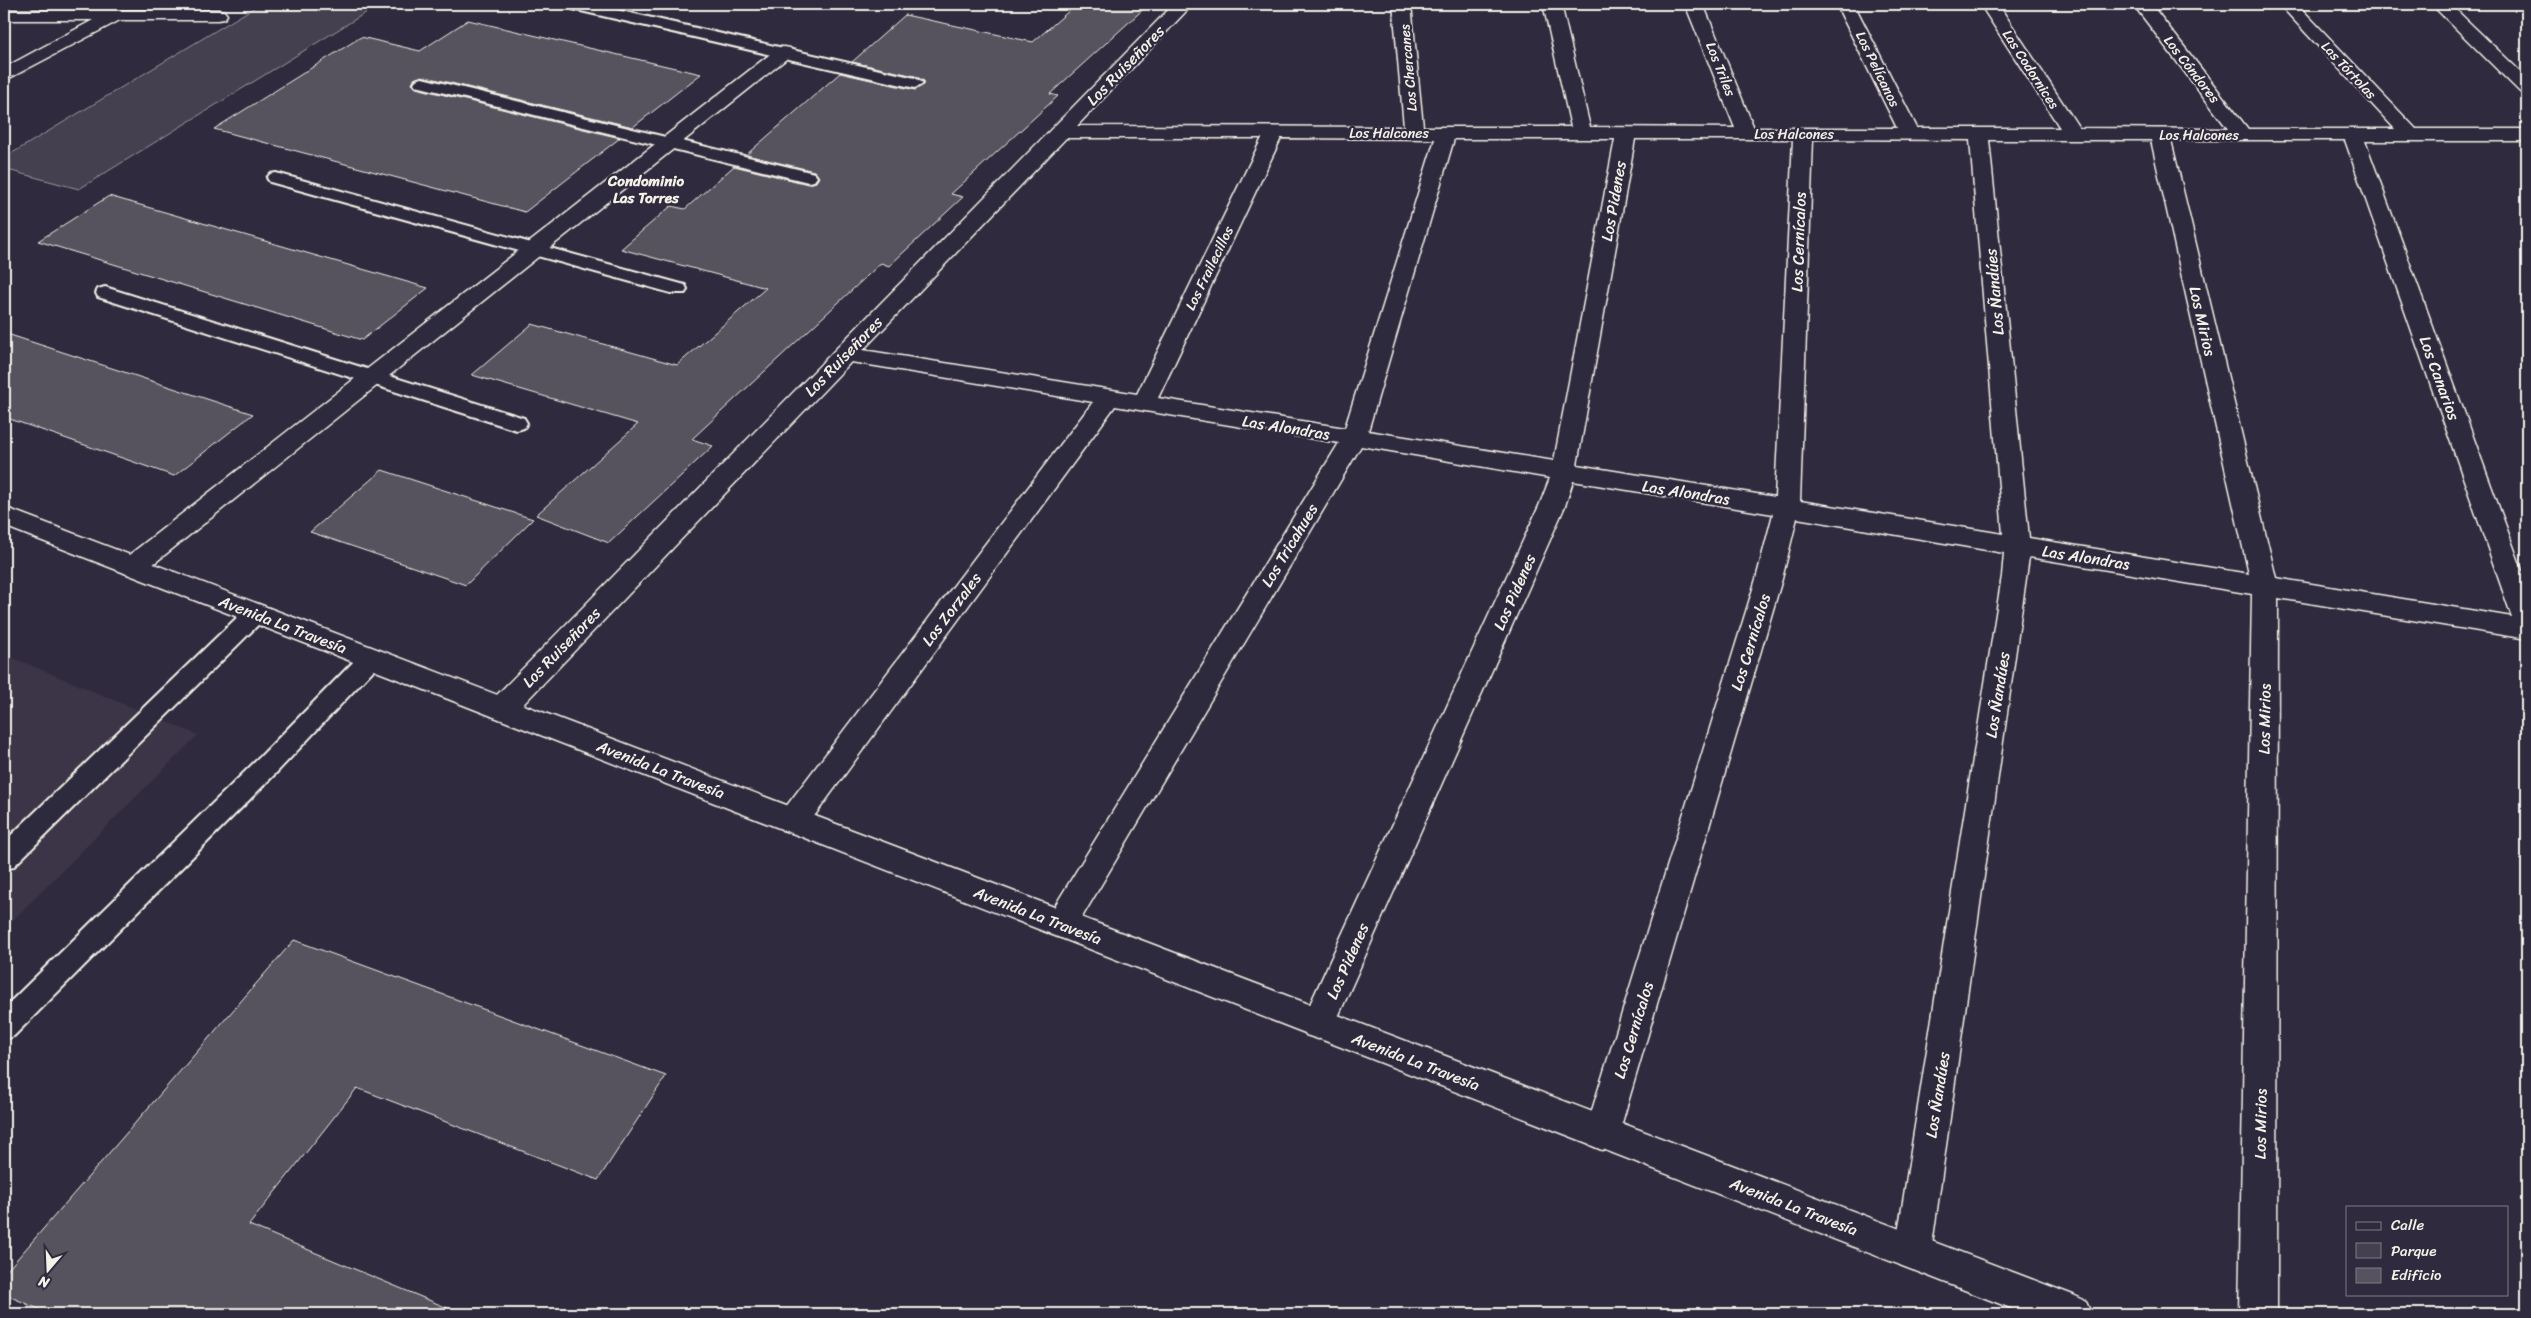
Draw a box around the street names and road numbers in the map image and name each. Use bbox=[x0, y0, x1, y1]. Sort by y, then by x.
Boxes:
street label: Los Ruiseñores bbox=[1079, 18, 1172, 113]
street label: Los Chercanes bbox=[1392, 23, 1425, 112]
street label: Las Codornices bbox=[1995, 24, 2066, 114]
street label: Los Pelícanos bbox=[1848, 27, 1907, 112]
street label: Los Cóndores bbox=[2157, 30, 2227, 109]
street label: Las Tórtolas bbox=[2315, 35, 2383, 106]
street label: Los Triles bbox=[1698, 38, 1743, 101]
street label: Los Halcones bbox=[1349, 121, 1429, 146]
street label: Los Halcones bbox=[1754, 122, 1834, 147]
street label: Los Halcones bbox=[2159, 123, 2239, 148]
street label: Los Pidenes bbox=[1592, 158, 1635, 244]
street label: Los Cernícalos bbox=[1782, 191, 1815, 293]
street label: Los Frailecillos bbox=[1178, 221, 1241, 315]
street label: Los Ñandúes bbox=[1976, 247, 2013, 336]
street label: Los Mirios bbox=[2180, 283, 2225, 359]
street label: Los Ruiseñores bbox=[797, 309, 890, 404]
street label: Los Canarios bbox=[2411, 332, 2468, 425]
street label: Las Alondras bbox=[1240, 406, 1332, 449]
street label: Las Alondras bbox=[1640, 471, 1732, 514]
street label: Los Tricahues bbox=[1253, 497, 1326, 593]
street label: Las Alondras bbox=[2040, 536, 2132, 579]
street label: Los Pidenes bbox=[1485, 549, 1544, 635]
street label: Los Zorzales bbox=[914, 565, 989, 653]
street label: Avenida La Travesía bbox=[214, 586, 351, 662]
street label: Los Cernícalos bbox=[1722, 590, 1779, 694]
street label: Los Ruiseñores bbox=[515, 600, 608, 695]
street label: Los Ñandúes bbox=[1976, 649, 2019, 740]
street label: Los Mirios bbox=[2249, 683, 2280, 755]
street label: Avenida La Travesía bbox=[592, 731, 729, 807]
street label: Avenida La Travesía bbox=[969, 877, 1106, 953]
street label: Los Pidenes bbox=[1318, 918, 1377, 1004]
street label: Los Cernícalos bbox=[1605, 978, 1662, 1082]
street label: Avenida La Travesía bbox=[1347, 1023, 1484, 1099]
street label: Los Ñandúes bbox=[1916, 1049, 1959, 1140]
street label: Los Mirios bbox=[2245, 1088, 2276, 1160]
street label: Avenida La Travesía bbox=[1725, 1168, 1862, 1244]

